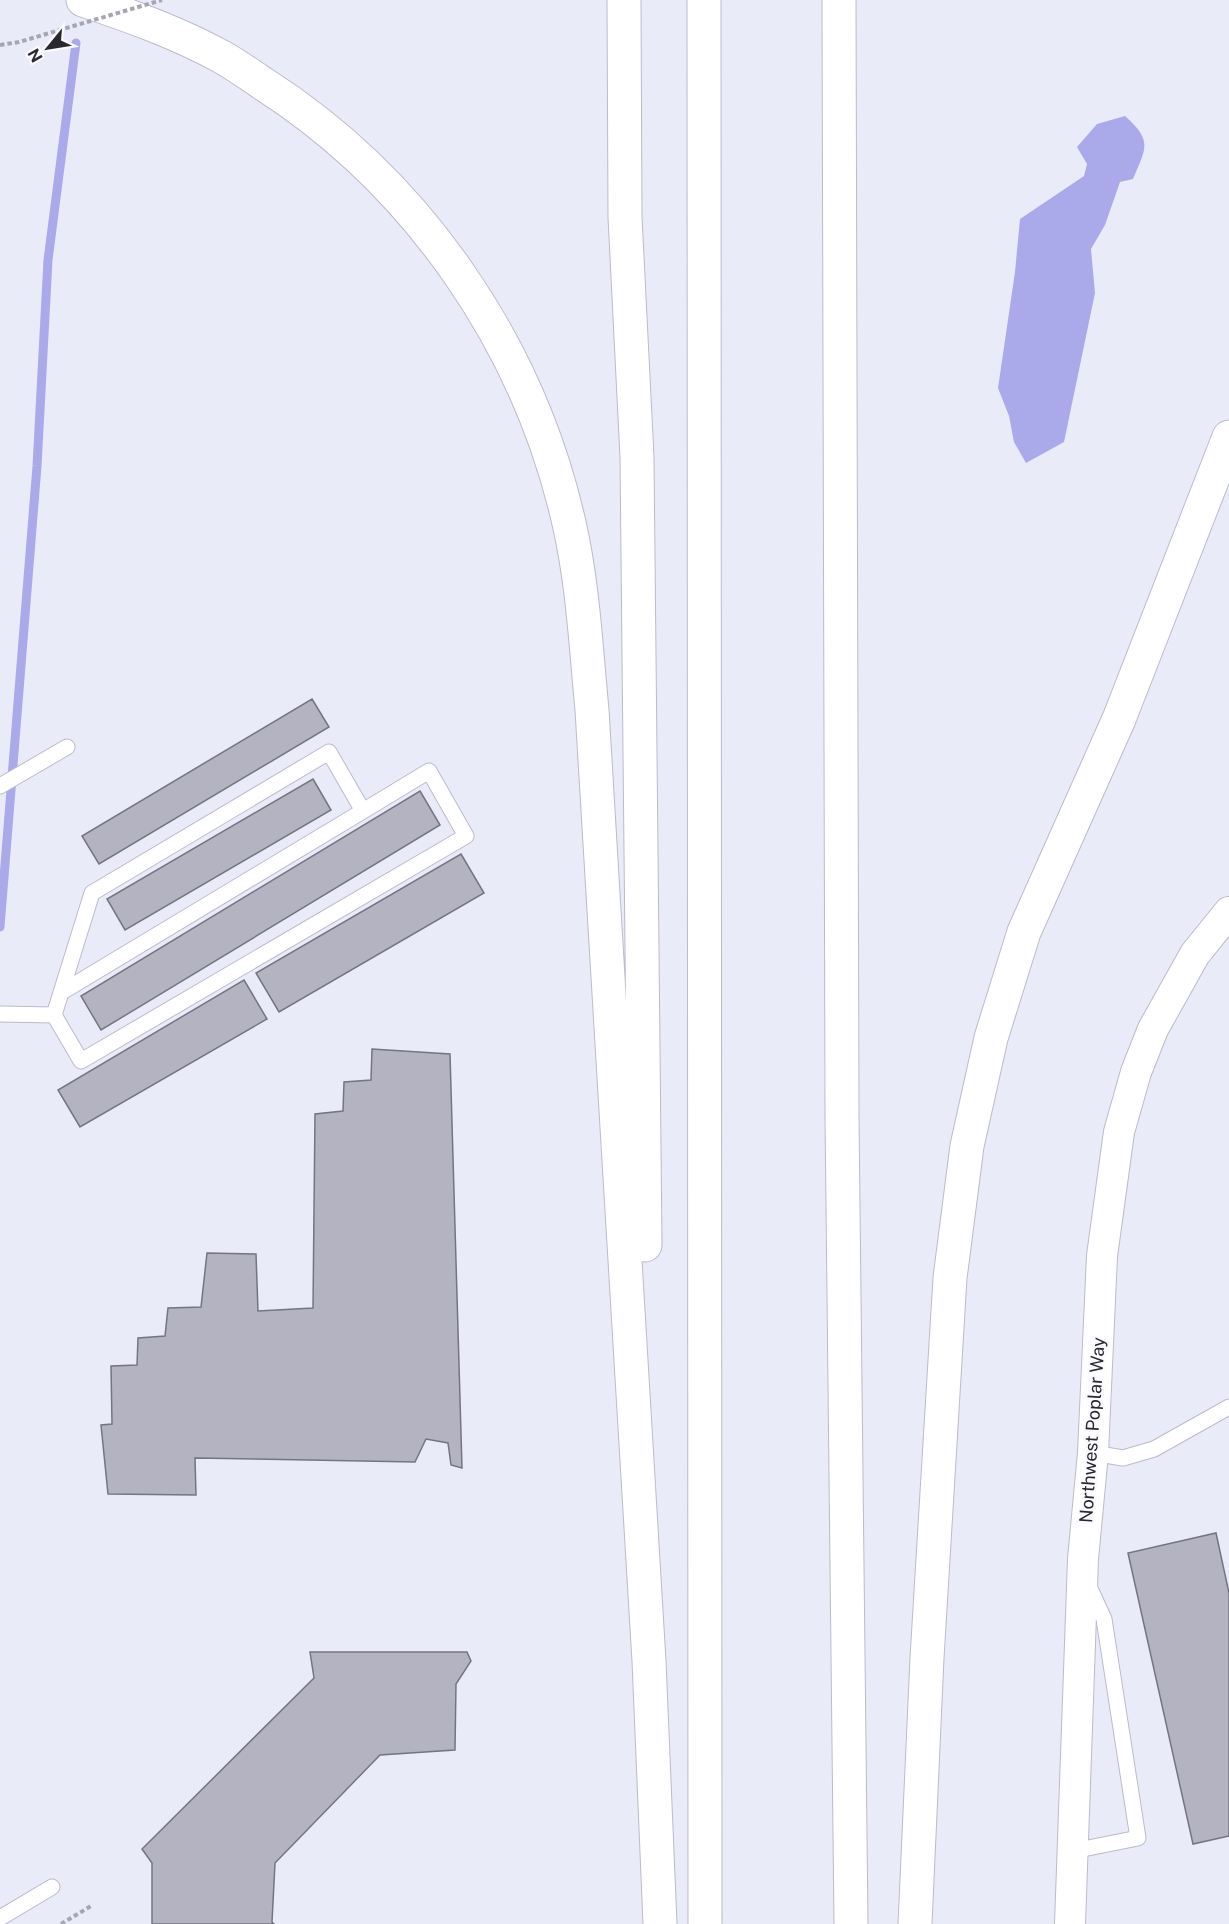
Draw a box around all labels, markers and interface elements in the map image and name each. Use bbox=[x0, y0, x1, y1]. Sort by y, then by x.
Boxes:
north arrow bbox=[18, 18, 78, 78]
text: N bbox=[24, 45, 47, 65]
street label: Northwest Poplar Way bbox=[1075, 1336, 1109, 1523]

